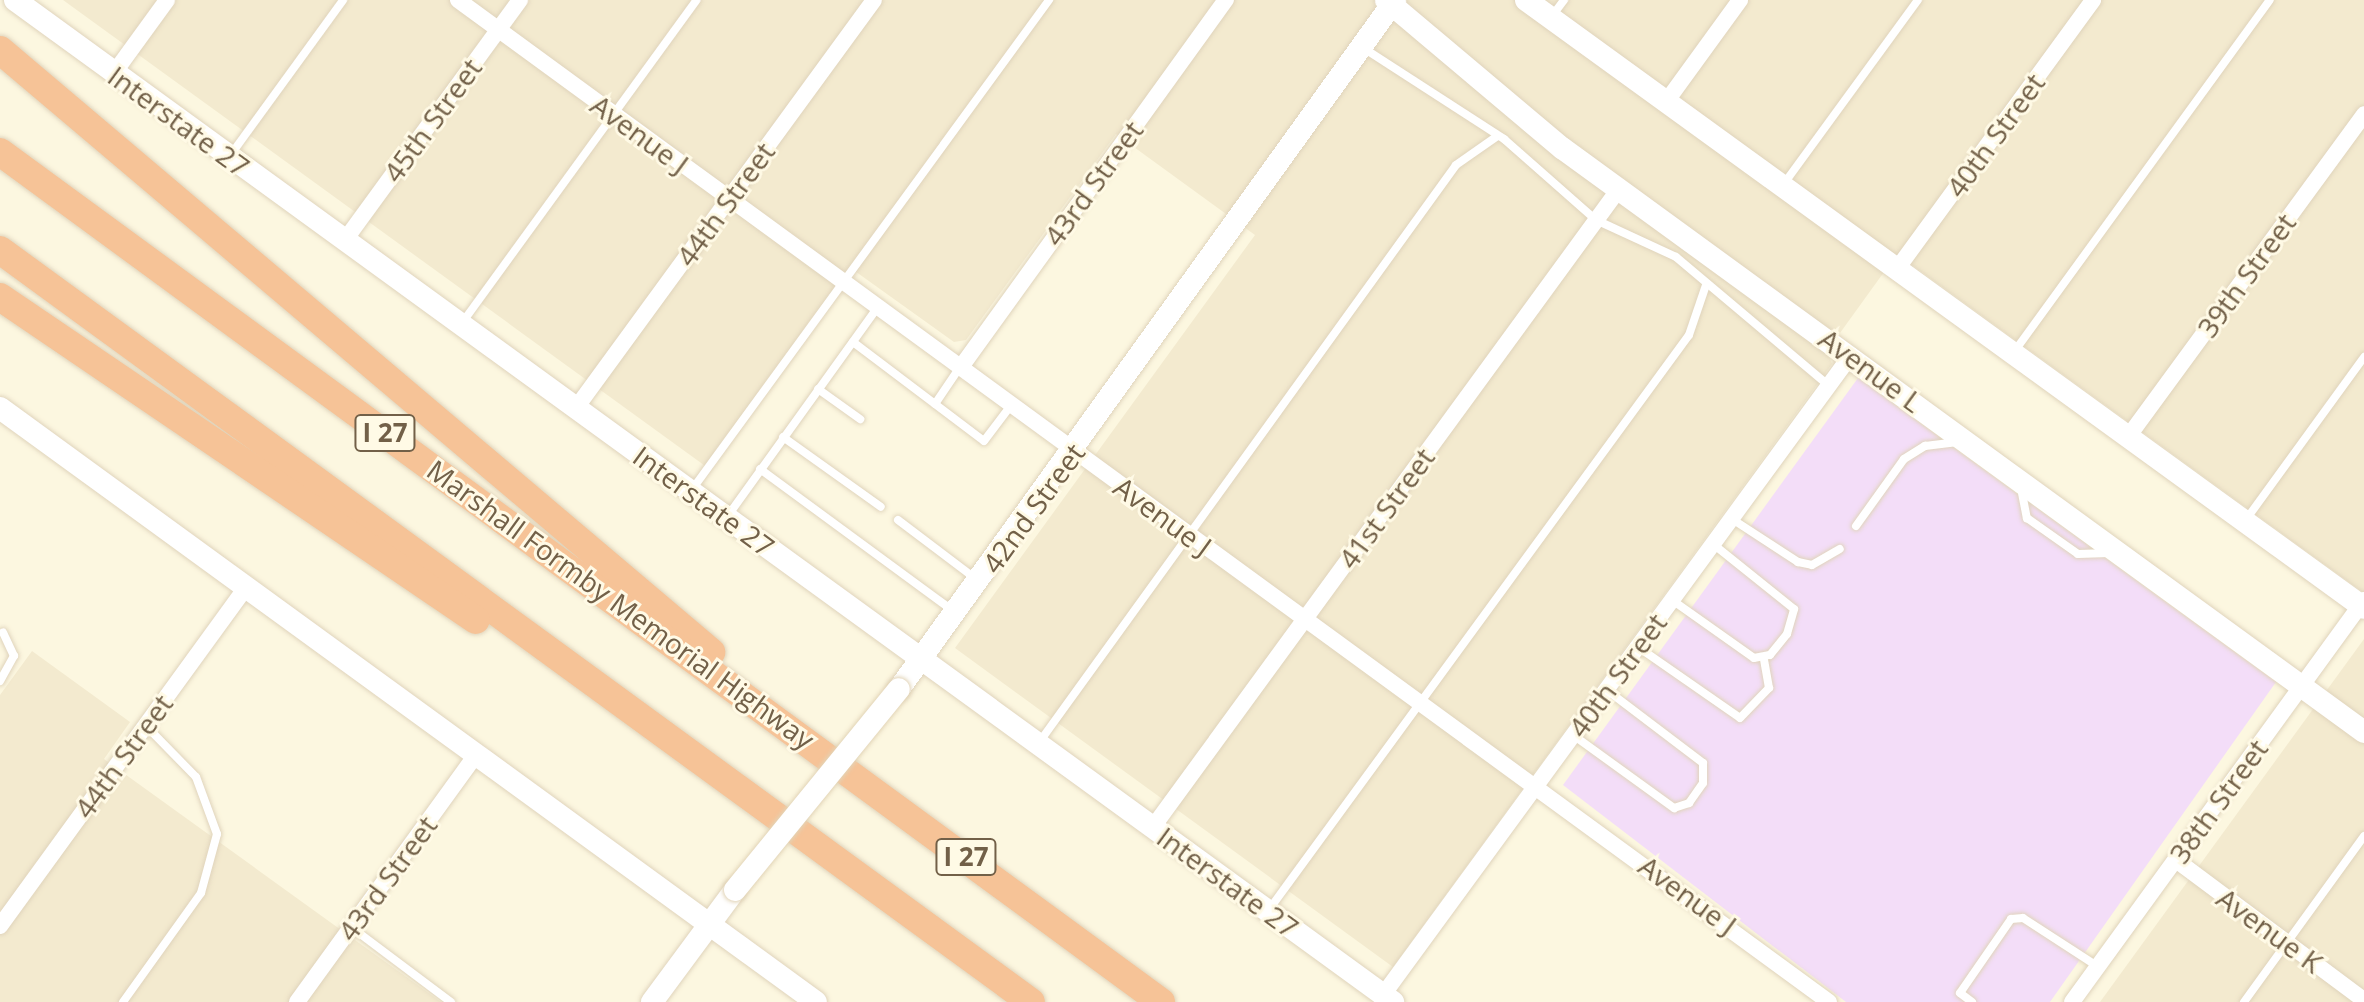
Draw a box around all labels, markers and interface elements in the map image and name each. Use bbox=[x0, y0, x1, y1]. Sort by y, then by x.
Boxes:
street label: 45th Street bbox=[376, 52, 488, 188]
street label: Interstate 27 bbox=[102, 59, 256, 183]
street label: 40th Street bbox=[1939, 67, 2051, 203]
street label: Avenue J bbox=[585, 87, 695, 181]
street label: 43rd Street bbox=[1036, 114, 1150, 252]
street label: 44th Street bbox=[669, 136, 781, 272]
street label: 39th Street bbox=[2190, 207, 2302, 343]
street label: Avenue L bbox=[1813, 321, 1929, 419]
road number: I 27 bbox=[353, 411, 417, 455]
street label: 42nd Street bbox=[975, 437, 1091, 579]
street label: Interstate 27 bbox=[627, 439, 781, 563]
street label: 41st Street bbox=[1331, 441, 1441, 575]
street label: Marshall Formby Memorial Highway bbox=[421, 452, 821, 756]
street label: Avenue J bbox=[1108, 469, 1218, 563]
street label: 40th Street bbox=[1561, 607, 1673, 743]
street label: 44th Street bbox=[67, 688, 179, 824]
street label: 38th Street bbox=[2162, 733, 2274, 869]
street label: 43rd Street bbox=[330, 809, 444, 947]
street label: Interstate 27 bbox=[1151, 820, 1305, 944]
road number: I 27 bbox=[934, 835, 998, 879]
street label: Avenue J bbox=[1633, 848, 1743, 942]
street label: Avenue K bbox=[2211, 881, 2329, 979]

